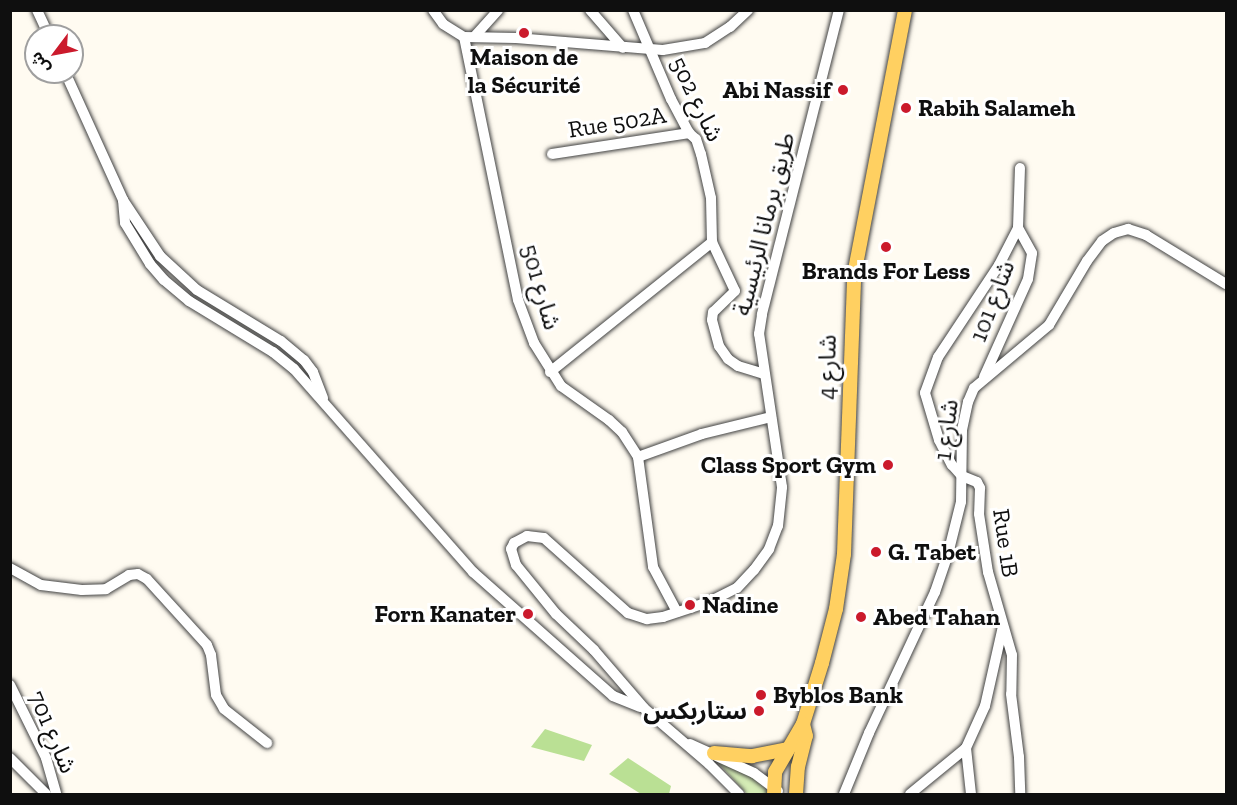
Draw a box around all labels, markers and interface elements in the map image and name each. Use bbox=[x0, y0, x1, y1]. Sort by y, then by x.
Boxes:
north arrow bbox=[24, 24, 84, 84]
marker: Maison de la Sécurité bbox=[517, 26, 531, 40]
place label: Maison de la Sécurité bbox=[468, 43, 580, 99]
text: ش bbox=[26, 48, 54, 77]
street label: شارع 502 bbox=[664, 52, 730, 146]
place label: Abi Nassif bbox=[722, 76, 831, 104]
marker: Abi Nassif bbox=[836, 83, 850, 97]
place label: Rabih Salameh bbox=[918, 94, 1075, 122]
street label: Rue 502A bbox=[566, 100, 668, 144]
marker: Rabih Salameh bbox=[899, 101, 913, 115]
street label: طريق برمانا الرئيسية bbox=[727, 129, 801, 319]
marker: Brands For Less bbox=[879, 240, 893, 254]
street label: شارع 501 bbox=[515, 241, 567, 333]
street label: شارع 101 bbox=[963, 256, 1021, 346]
place label: Brands For Less bbox=[802, 257, 970, 285]
street label: شارع 4 bbox=[812, 334, 842, 400]
street label: شارع 1 bbox=[928, 398, 964, 462]
place label: Class Sport Gym bbox=[701, 451, 876, 479]
marker: Class Sport Gym bbox=[881, 458, 895, 472]
street label: Rue 1B bbox=[987, 507, 1025, 579]
place label: G. Tabet bbox=[888, 538, 976, 566]
marker: G. Tabet bbox=[869, 545, 883, 559]
place label: Nadine bbox=[702, 591, 778, 619]
marker: Nadine bbox=[683, 598, 697, 612]
place label: Forn Kanater bbox=[374, 600, 516, 628]
place label: Abed Tahan bbox=[873, 603, 1000, 631]
marker: Forn Kanater bbox=[521, 607, 535, 621]
marker: Abed Tahan bbox=[854, 610, 868, 624]
place label: Byblos Bank bbox=[773, 681, 903, 709]
street label: شارع 701 bbox=[23, 687, 83, 777]
marker: Byblos Bank bbox=[754, 688, 768, 702]
place label: ستاربكس bbox=[643, 697, 747, 725]
marker: ستاربكس bbox=[752, 704, 766, 718]

